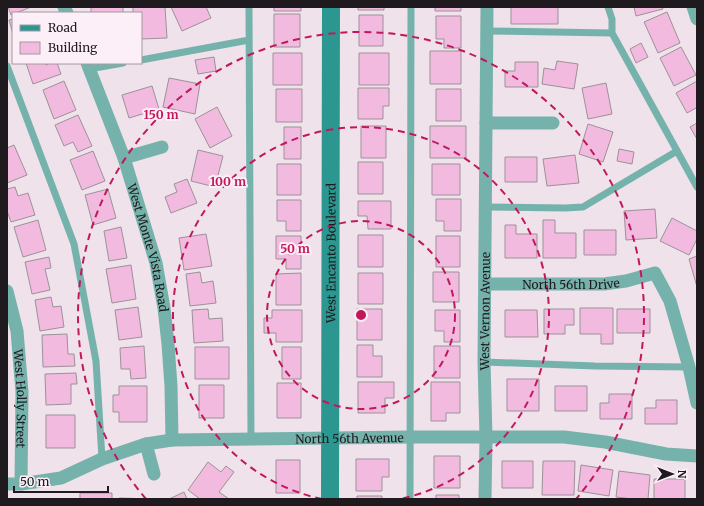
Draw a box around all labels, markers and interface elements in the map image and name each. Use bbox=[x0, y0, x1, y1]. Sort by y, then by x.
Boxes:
legend bbox=[12, 12, 142, 64]
text: Road bbox=[48, 20, 77, 35]
text: Building bbox=[48, 40, 98, 55]
text: 150 m bbox=[144, 107, 179, 122]
text: 100 m bbox=[210, 174, 246, 189]
street label: West Monte Vista Road bbox=[124, 181, 172, 313]
street label: West Encanto Boulevard bbox=[323, 183, 338, 324]
text: 50 m bbox=[280, 241, 310, 256]
street label: West Vernon Avenue bbox=[476, 252, 492, 371]
street label: North 56th Drive bbox=[522, 274, 621, 292]
centre of rings bbox=[354, 308, 368, 322]
street label: West Holly Street bbox=[11, 348, 30, 448]
street label: North 56th Avenue bbox=[295, 430, 404, 446]
north arrow bbox=[652, 454, 692, 494]
scale bar bbox=[14, 468, 108, 494]
text: N bbox=[675, 470, 689, 479]
text: 50 m bbox=[20, 474, 49, 489]

